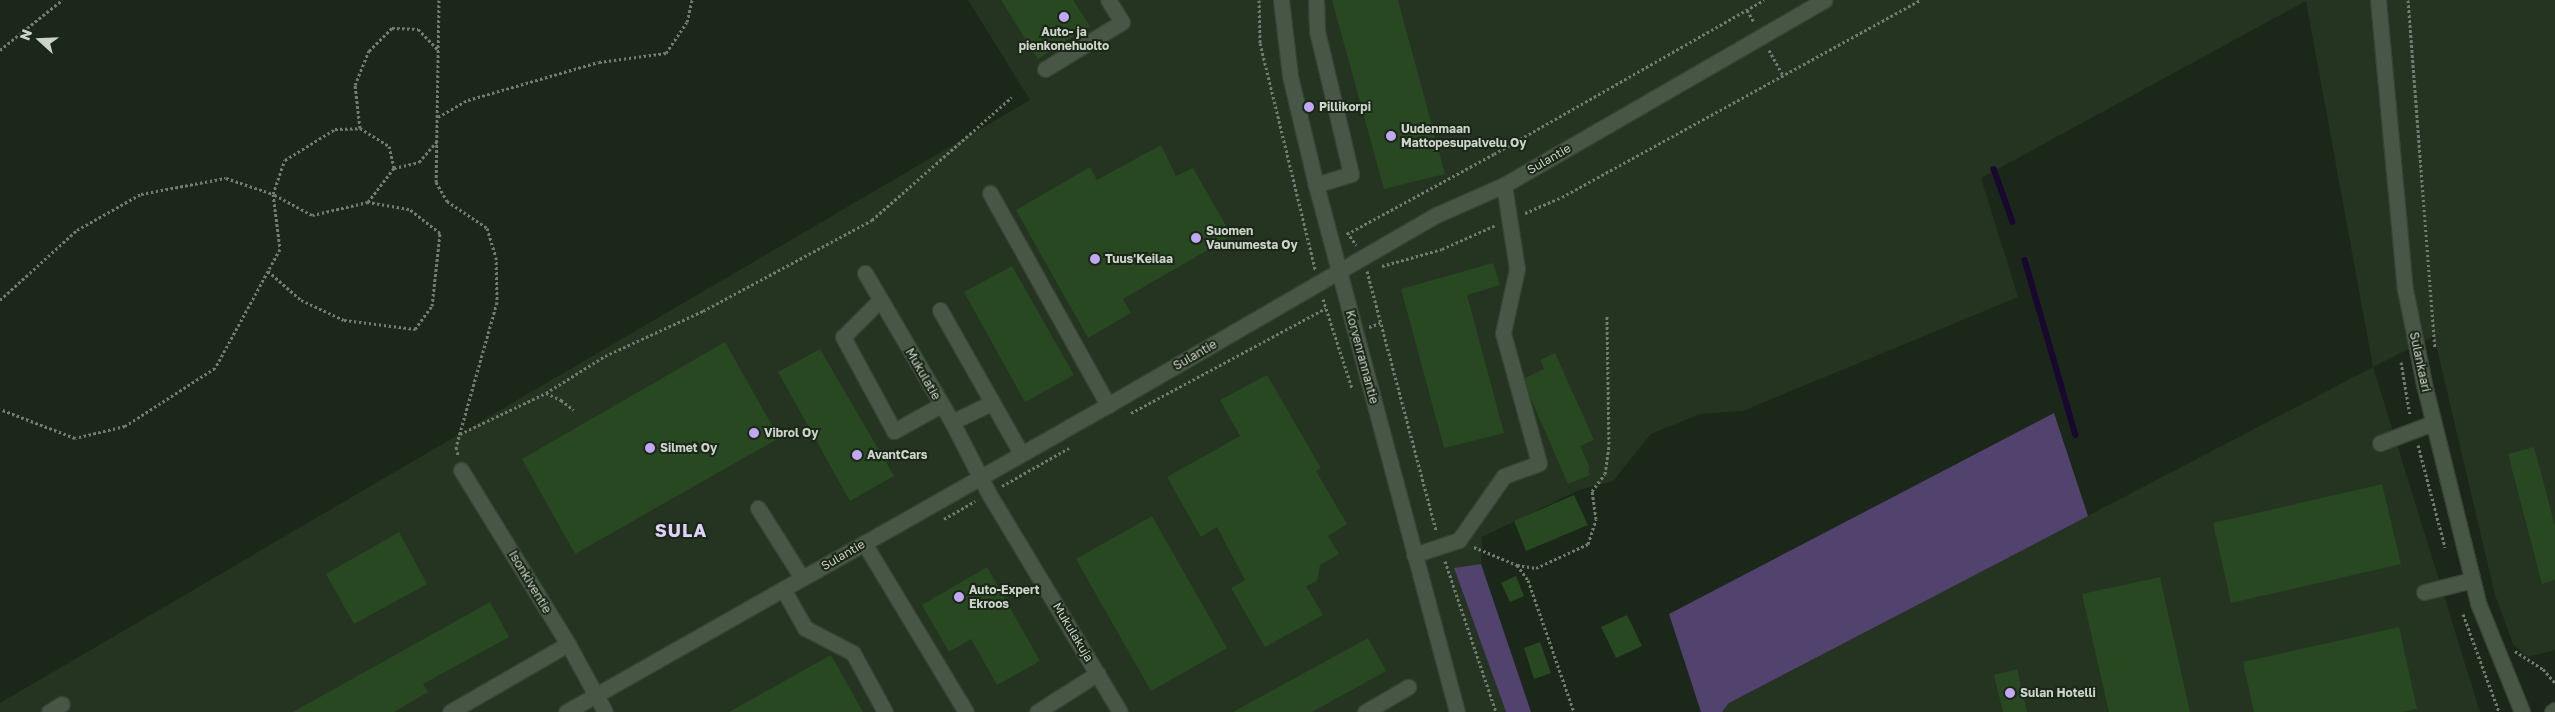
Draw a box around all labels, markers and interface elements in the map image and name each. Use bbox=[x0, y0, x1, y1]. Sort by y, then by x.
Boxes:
marker: Auto- ja pienkonehuolto bbox=[1058, 11, 1070, 23]
north arrow bbox=[15, 15, 65, 65]
place label: Auto- ja pienkonehuolto bbox=[1019, 25, 1109, 53]
text: N bbox=[16, 27, 35, 43]
place label: Pillikorpi bbox=[1319, 100, 1371, 114]
marker: Pillikorpi bbox=[1303, 101, 1315, 113]
place label: Uudenmaan Mattopesupalvelu Oy bbox=[1401, 122, 1526, 150]
marker: Uudenmaan Mattopesupalvelu Oy bbox=[1385, 130, 1397, 142]
street label: Sulantie bbox=[1525, 141, 1573, 177]
place label: Suomen Vaunumesta Oy bbox=[1206, 224, 1298, 252]
marker: Suomen Vaunumesta Oy bbox=[1190, 232, 1202, 244]
place label: Tuus'Keilaa bbox=[1105, 252, 1173, 266]
marker: Tuus'Keilaa bbox=[1089, 253, 1101, 265]
street label: Korvenrannantie bbox=[1343, 309, 1381, 405]
street label: Sulankaari bbox=[2407, 331, 2433, 393]
street label: Sulantie bbox=[1171, 337, 1219, 373]
street label: Mukulatie bbox=[902, 346, 944, 402]
place label: Vibrol Oy bbox=[764, 426, 818, 440]
marker: Vibrol Oy bbox=[748, 427, 760, 439]
place label: Silmet Oy bbox=[660, 441, 717, 455]
marker: Silmet Oy bbox=[644, 442, 656, 454]
place label: AvantCars bbox=[867, 448, 928, 462]
marker: AvantCars bbox=[851, 449, 863, 461]
district label: SULA bbox=[654, 519, 708, 541]
street label: Sulantie bbox=[819, 537, 867, 573]
street label: Isonkiventie bbox=[506, 548, 554, 616]
place label: Auto-Expert Ekroos bbox=[969, 583, 1040, 611]
marker: Auto-Expert Ekroos bbox=[953, 591, 965, 603]
street label: Mukulakuja bbox=[1050, 600, 1096, 664]
place label: Sulan Hotelli bbox=[2020, 686, 2096, 700]
marker: Sulan Hotelli bbox=[2004, 687, 2016, 699]

